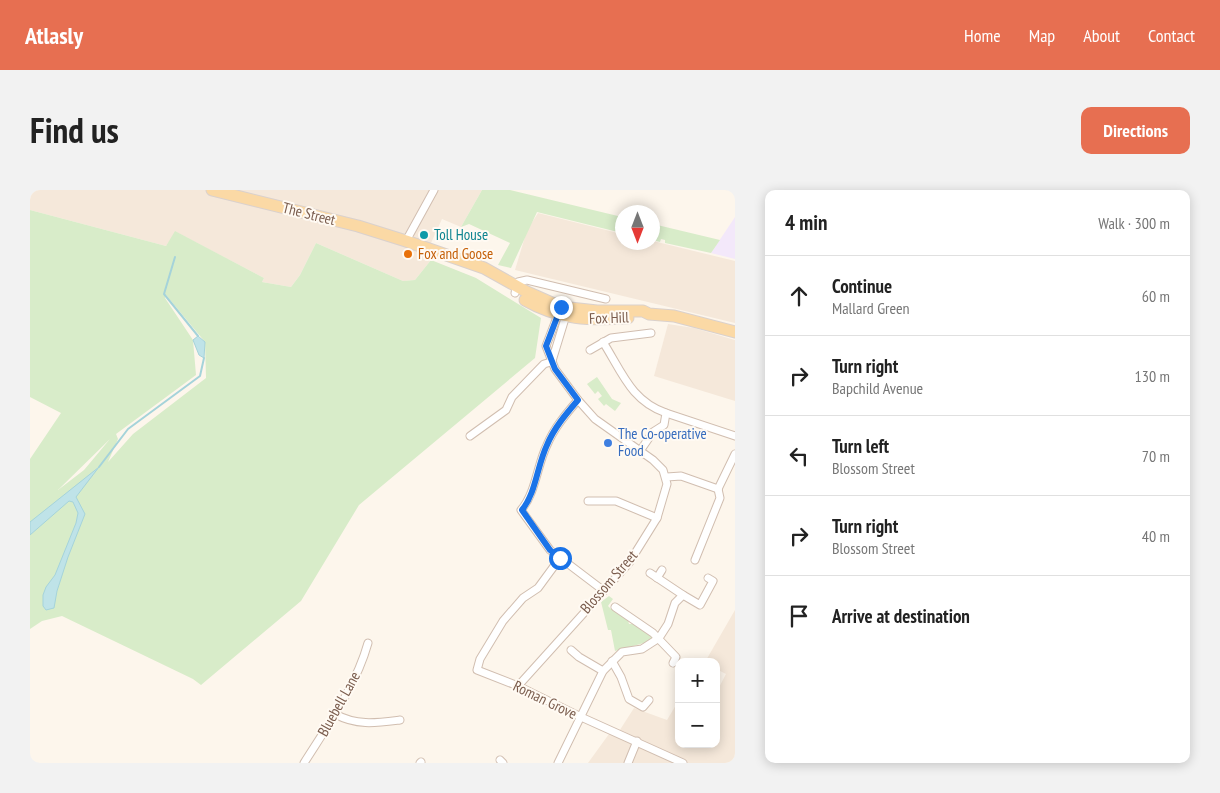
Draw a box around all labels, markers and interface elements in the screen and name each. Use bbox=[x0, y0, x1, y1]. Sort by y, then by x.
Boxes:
text: Atlasly bbox=[25, 20, 83, 51]
text: Home bbox=[964, 24, 1001, 47]
text: Map bbox=[1029, 24, 1055, 47]
text: About bbox=[1083, 24, 1120, 47]
text: Contact bbox=[1148, 24, 1195, 47]
text: Find us bbox=[30, 107, 119, 153]
button: Directions bbox=[1081, 107, 1190, 154]
street label: The Street bbox=[281, 198, 337, 229]
north arrow bbox=[615, 205, 660, 250]
text: 4 min bbox=[785, 209, 827, 236]
text: Walk · 300 m bbox=[1098, 213, 1170, 233]
place label: Toll House bbox=[434, 225, 488, 244]
marker: Toll House bbox=[418, 229, 430, 241]
place label: Fox and Goose bbox=[418, 244, 493, 263]
marker: Fox and Goose bbox=[402, 248, 414, 260]
text: Continue bbox=[832, 274, 892, 298]
icon: ahead bbox=[785, 282, 813, 310]
text: 60 m bbox=[1142, 286, 1170, 306]
route end bbox=[550, 296, 573, 319]
text: Mallard Green bbox=[832, 298, 910, 318]
street label: Fox Hill bbox=[589, 307, 630, 328]
text: Turn right bbox=[832, 354, 898, 378]
icon: right bbox=[785, 362, 813, 390]
text: 130 m bbox=[1135, 366, 1170, 386]
text: Bapchild Avenue bbox=[832, 378, 923, 398]
place label: The Co-operative Food bbox=[618, 424, 707, 460]
text: Turn left bbox=[832, 434, 889, 458]
marker: The Co-operative Food bbox=[602, 437, 614, 449]
icon: left bbox=[785, 442, 813, 470]
text: 70 m bbox=[1142, 446, 1170, 466]
text: Blossom Street bbox=[832, 458, 915, 478]
text: Turn right bbox=[832, 514, 898, 538]
icon: right bbox=[785, 522, 813, 550]
text: 40 m bbox=[1142, 526, 1170, 546]
text: Blossom Street bbox=[832, 538, 915, 558]
street label: Blossom Street bbox=[576, 546, 641, 617]
route start bbox=[549, 547, 572, 570]
icon: arrive bbox=[785, 602, 813, 630]
text: Arrive at destination bbox=[832, 604, 970, 628]
map controls bbox=[675, 658, 720, 748]
button: + bbox=[675, 658, 720, 703]
street label: Bluebell Lane bbox=[313, 668, 364, 739]
street label: Roman Grove bbox=[510, 676, 580, 723]
button: − bbox=[675, 703, 720, 748]

